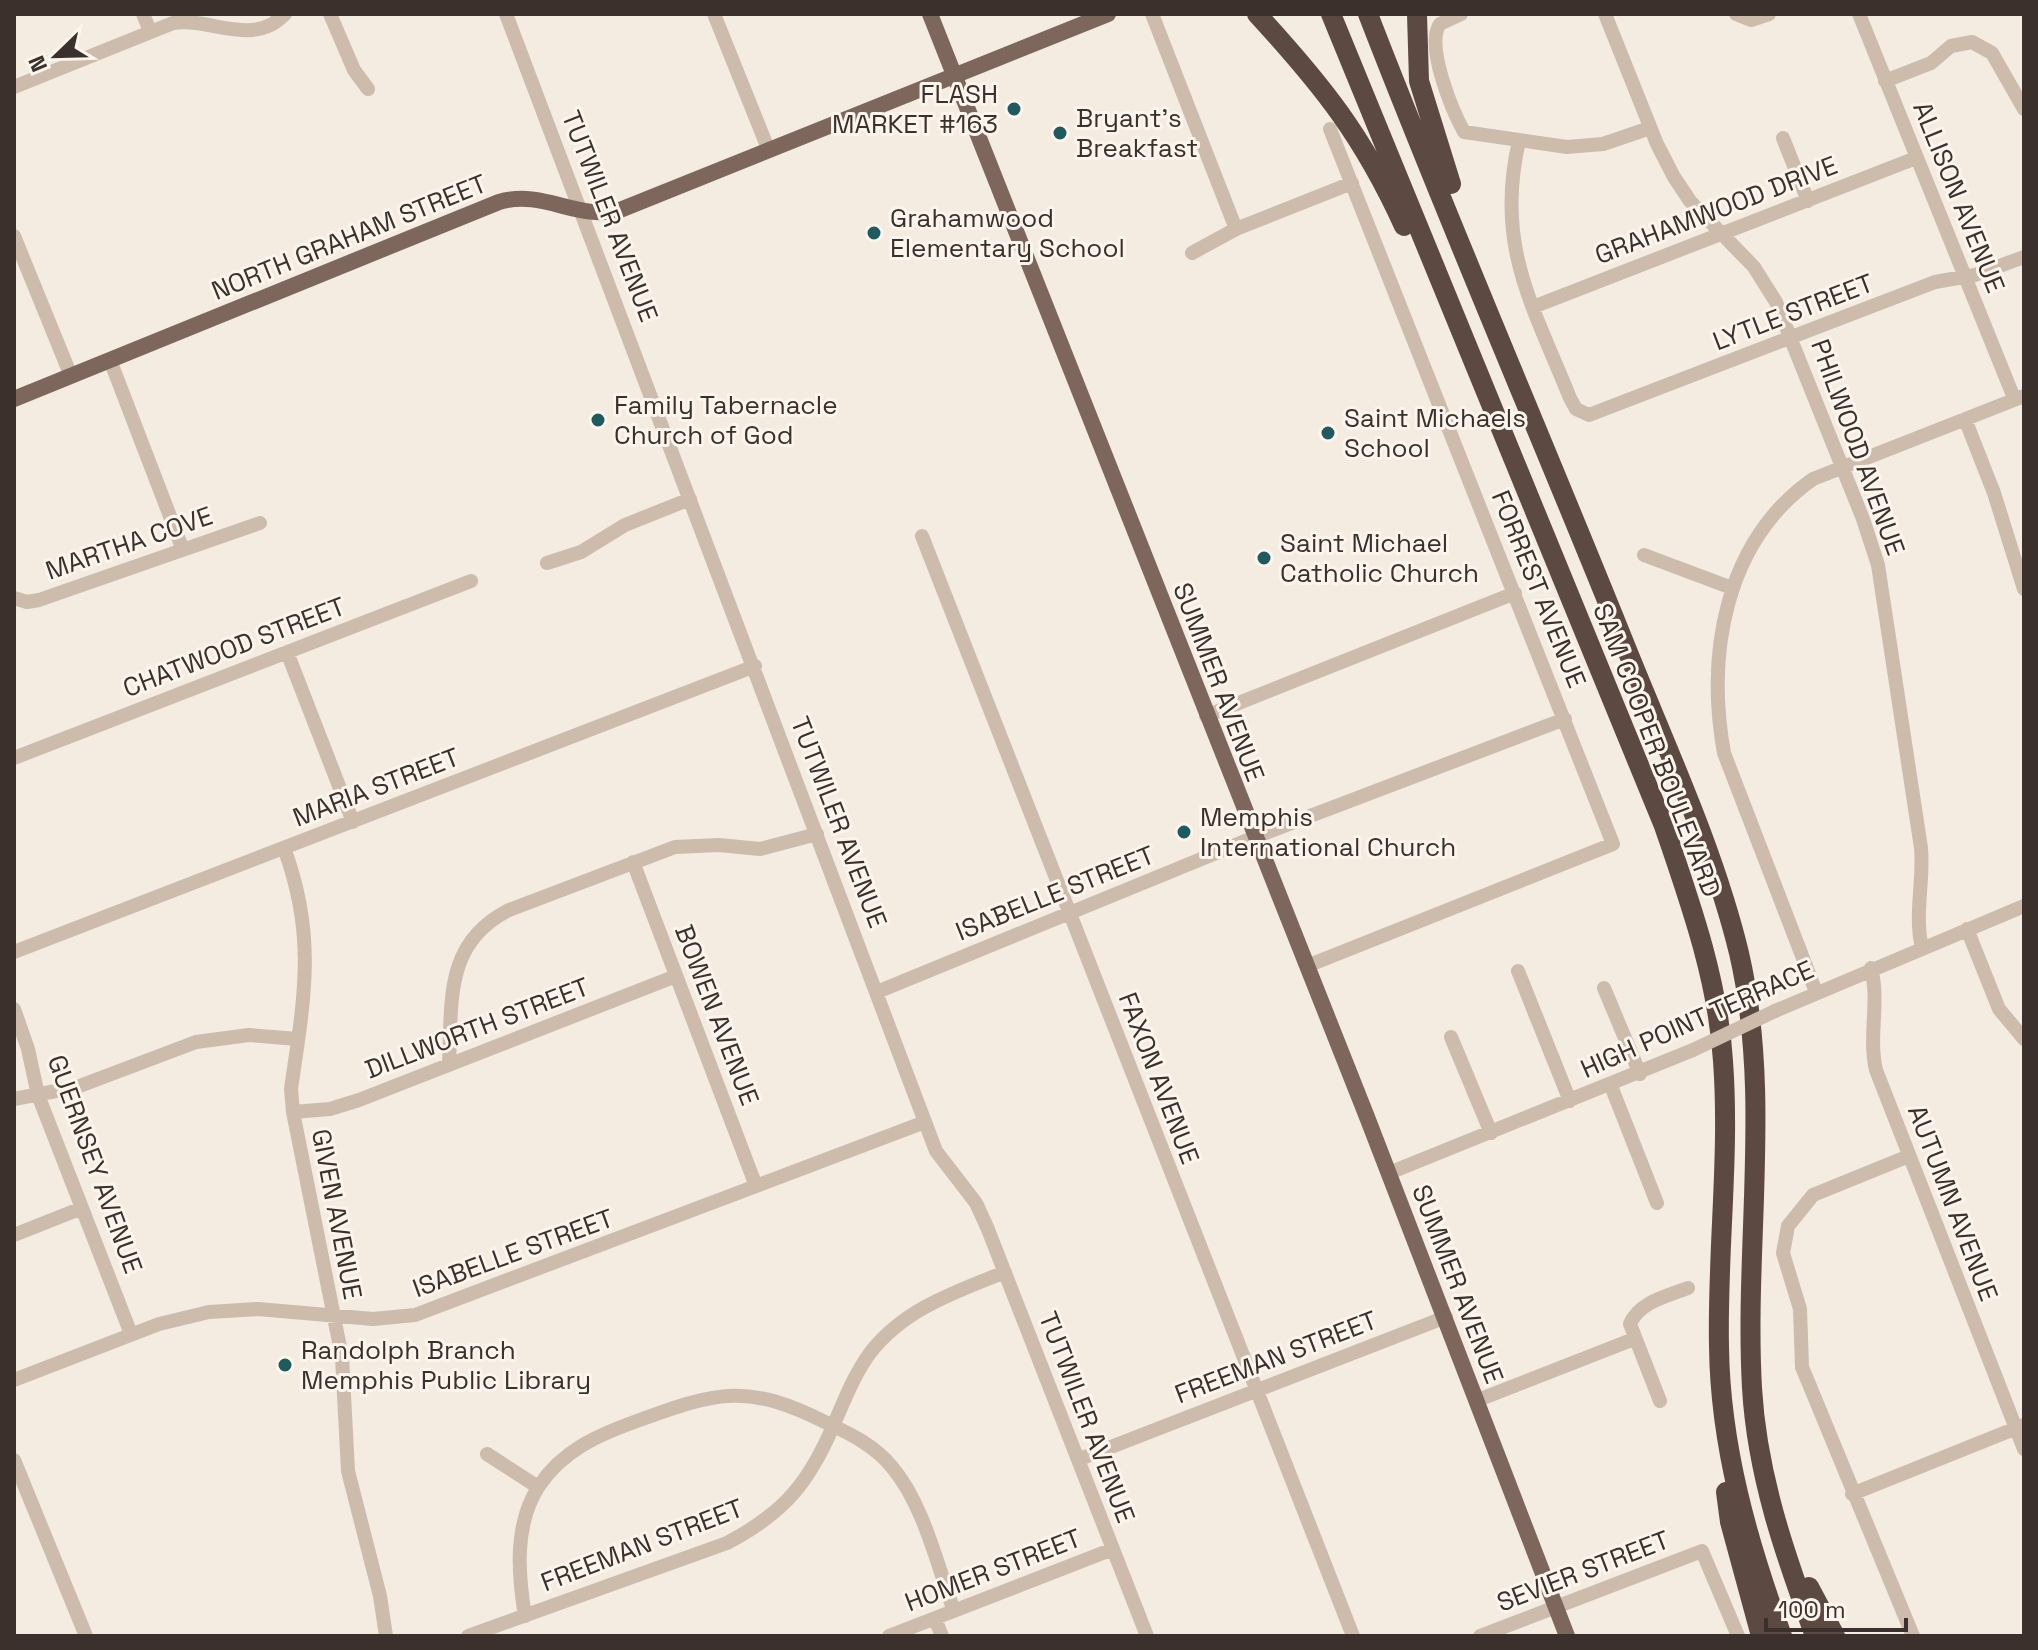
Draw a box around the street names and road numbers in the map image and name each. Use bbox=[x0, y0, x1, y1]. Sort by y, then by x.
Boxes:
street label: ALLISON AVENUE bbox=[1905, 97, 2013, 297]
street label: TUTWILER AVENUE bbox=[554, 106, 666, 326]
street label: GRAHAMWOOD DRIVE bbox=[1590, 148, 1842, 272]
street label: NORTH GRAHAM STREET bbox=[206, 166, 492, 308]
street label: LYTLE STREET bbox=[1708, 266, 1878, 358]
street label: PHILWOOD AVENUE bbox=[1803, 334, 1913, 560]
street label: FORREST AVENUE bbox=[1484, 485, 1594, 693]
street label: MARTHA COVE bbox=[41, 499, 217, 587]
street label: SUMMER AVENUE bbox=[1165, 578, 1273, 786]
street label: CHATWOOD STREET bbox=[118, 589, 350, 705]
street label: SAM COOPER BOULEVARD bbox=[1585, 598, 1729, 902]
street label: TUTWILER AVENUE bbox=[783, 712, 895, 932]
street label: MARIA STREET bbox=[288, 740, 464, 834]
street label: ISABELLE STREET bbox=[951, 838, 1159, 948]
street label: BOWEN AVENUE bbox=[667, 920, 767, 1110]
street label: HIGH POINT TERRACE bbox=[1575, 952, 1819, 1086]
street label: DILLWORTH STREET bbox=[360, 970, 594, 1086]
street label: FAXON AVENUE bbox=[1111, 987, 1207, 1169]
street label: GUERNSEY AVENUE bbox=[40, 1050, 150, 1278]
street label: AUTUMN AVENUE bbox=[1900, 1100, 2006, 1306]
street label: GIVEN AVENUE bbox=[304, 1126, 370, 1302]
street label: SUMMER AVENUE bbox=[1404, 1180, 1512, 1388]
street label: ISABELLE STREET bbox=[408, 1201, 618, 1305]
street label: FREEMAN STREET bbox=[1170, 1303, 1382, 1411]
street label: TUTWILER AVENUE bbox=[1031, 1307, 1143, 1527]
street label: FREEMAN STREET bbox=[536, 1491, 748, 1599]
street label: HOMER STREET bbox=[900, 1521, 1086, 1619]
street label: SEVIER STREET bbox=[1492, 1522, 1674, 1620]

